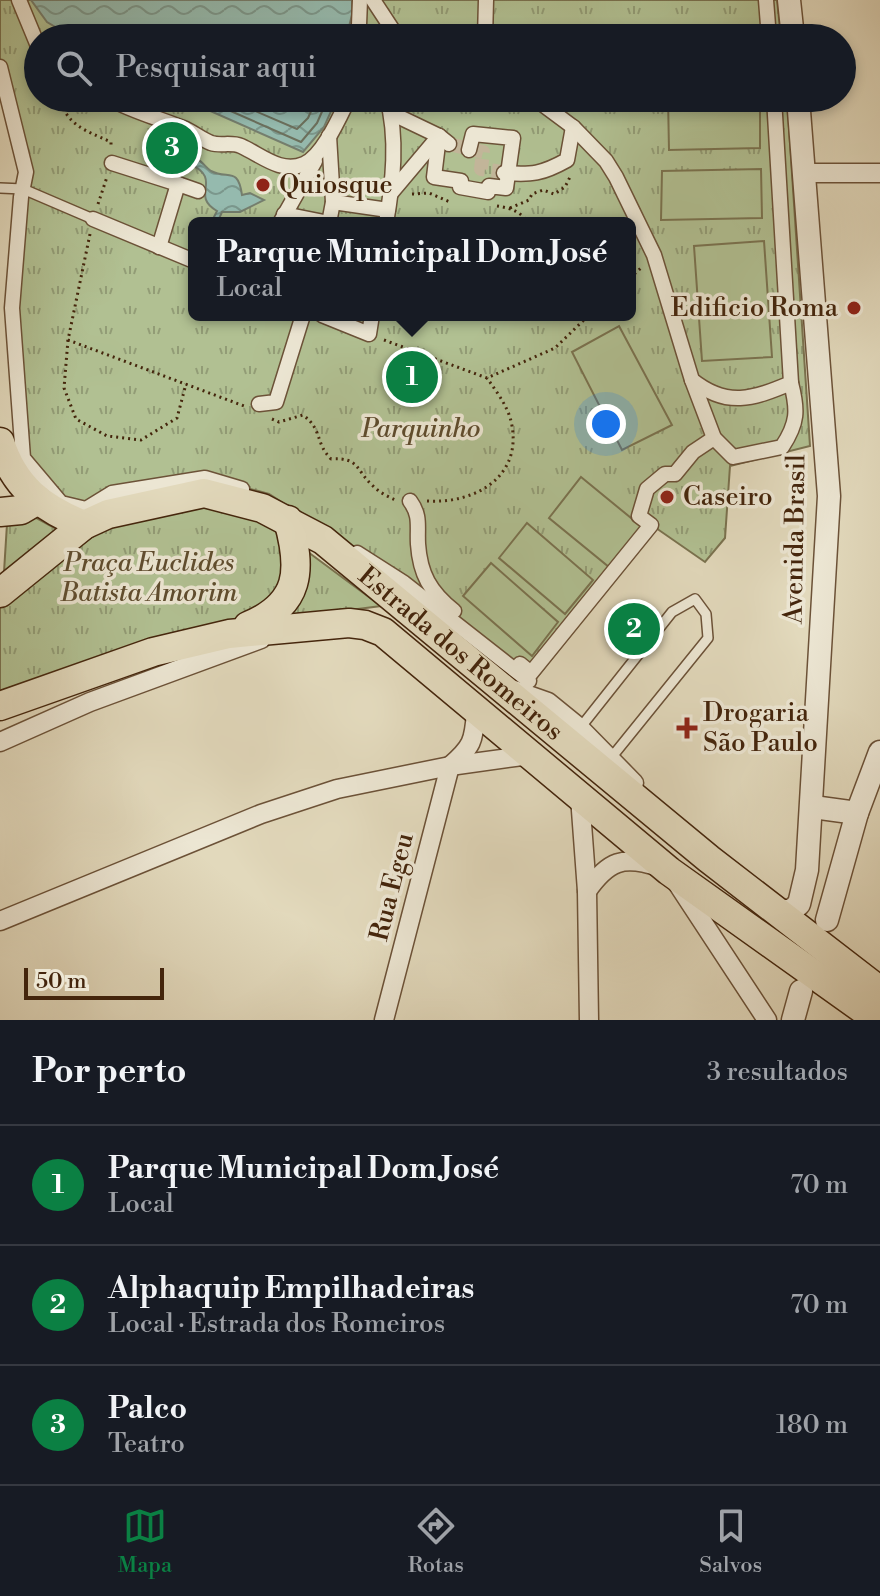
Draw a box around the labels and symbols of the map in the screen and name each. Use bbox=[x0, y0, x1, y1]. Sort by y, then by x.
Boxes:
pin: 3 bbox=[146, 118, 198, 178]
place label: Quiosque bbox=[279, 169, 393, 201]
marker: Quiosque bbox=[254, 176, 272, 194]
place label: Edificio Roma bbox=[671, 292, 839, 324]
marker: Edificio Roma bbox=[845, 299, 863, 317]
pin: 1 bbox=[386, 347, 438, 407]
your location bbox=[586, 404, 626, 444]
park label: Parquinho bbox=[361, 413, 480, 445]
street label: Avenida Brasil bbox=[778, 454, 812, 625]
place label: Caseiro bbox=[683, 481, 773, 513]
marker: Caseiro bbox=[658, 488, 676, 506]
park label: Praça Euclides Batista Amorim bbox=[60, 547, 238, 609]
street label: Estrada dos Romeiros bbox=[352, 560, 570, 748]
pin: 2 bbox=[608, 599, 660, 659]
place label: Drogaria São Paulo bbox=[703, 697, 818, 759]
marker: Drogaria São Paulo bbox=[678, 719, 696, 737]
street label: Rua Egeu bbox=[363, 829, 421, 944]
scale bar bbox=[24, 964, 164, 1000]

